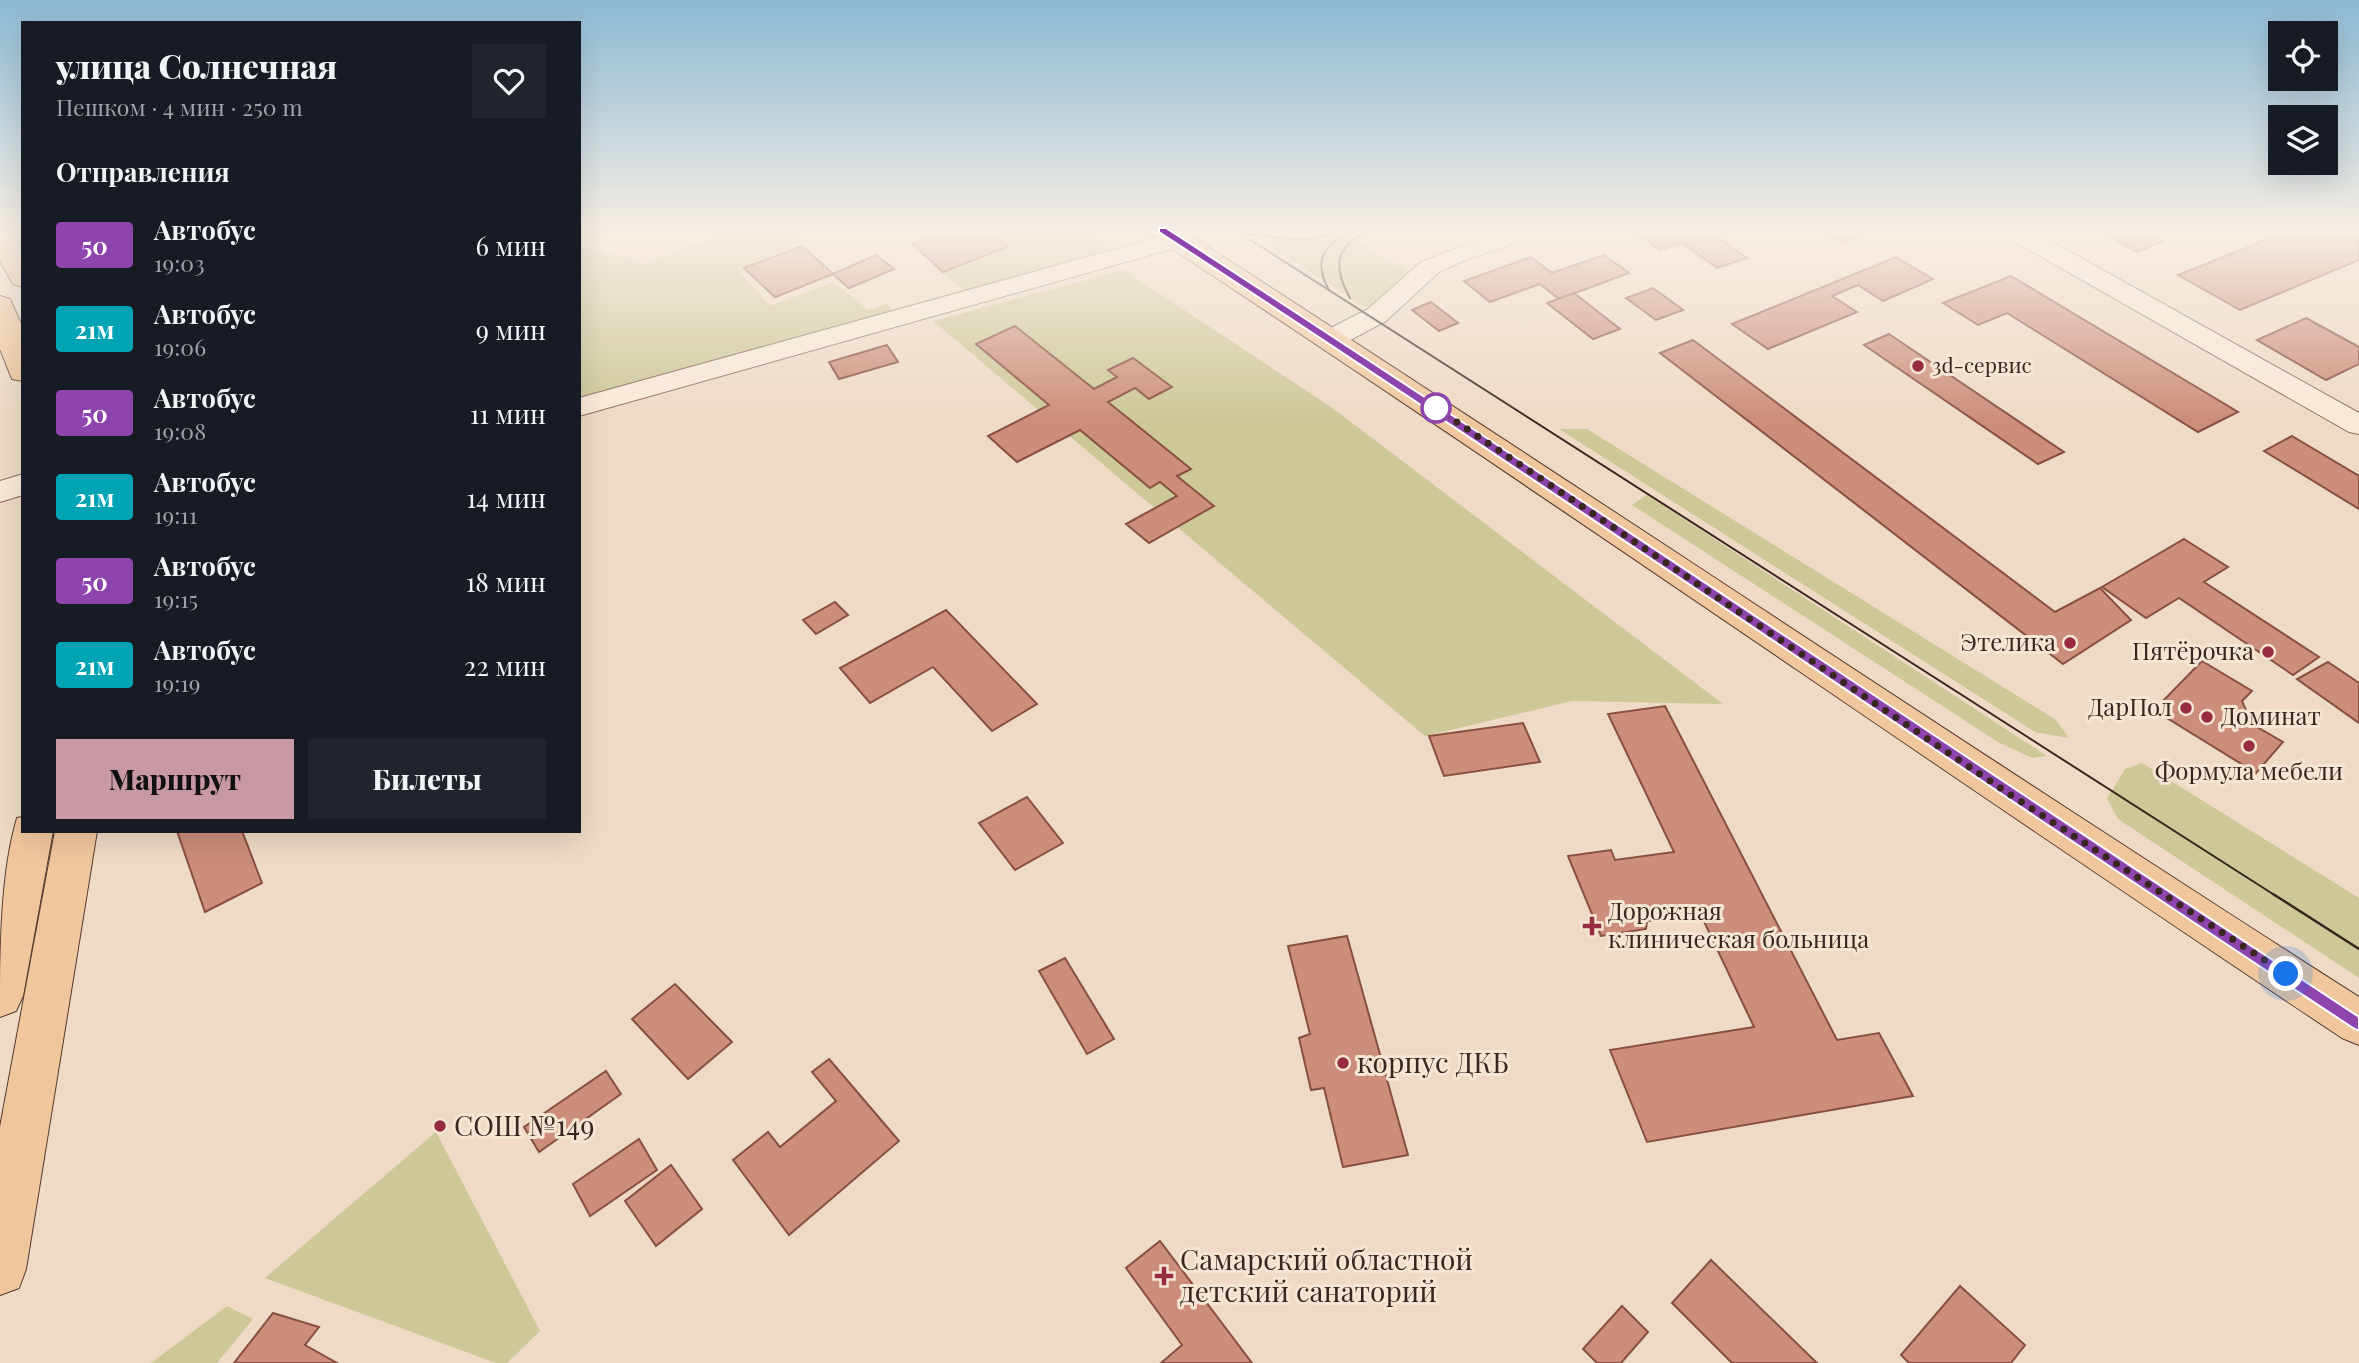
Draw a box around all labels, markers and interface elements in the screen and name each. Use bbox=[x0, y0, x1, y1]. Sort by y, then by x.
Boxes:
map controls bbox=[2268, 21, 2338, 175]
button: locate bbox=[2268, 21, 2338, 91]
text: улица Солнечная bbox=[56, 43, 337, 87]
button: heart bbox=[472, 44, 546, 118]
text: Пешком · 4 мин · 250 m bbox=[56, 91, 303, 122]
button: layers bbox=[2268, 105, 2338, 175]
text: Отправления bbox=[56, 154, 230, 189]
text: Автобус bbox=[154, 212, 256, 247]
text: 6 мин bbox=[475, 228, 546, 263]
text: 50 bbox=[81, 229, 108, 261]
text: 19:03 bbox=[154, 247, 205, 278]
text: Автобус bbox=[154, 296, 256, 331]
text: 9 мин bbox=[476, 312, 546, 347]
text: 21м bbox=[75, 313, 114, 345]
text: 19:06 bbox=[154, 331, 206, 362]
place label: 3d-сервис bbox=[1932, 350, 2032, 378]
marker: 3d-сервис bbox=[1910, 358, 1926, 374]
text: Автобус bbox=[154, 380, 256, 415]
unlabelled marker bbox=[1421, 393, 1451, 423]
text: 11 мин bbox=[470, 396, 546, 431]
text: 50 bbox=[81, 397, 108, 429]
text: 19:08 bbox=[154, 415, 206, 446]
text: Автобус bbox=[154, 464, 256, 499]
text: 14 мин bbox=[466, 480, 546, 515]
text: 21м bbox=[75, 481, 114, 513]
text: 19:11 bbox=[154, 499, 197, 530]
text: Автобус bbox=[154, 548, 256, 583]
text: 18 мин bbox=[466, 564, 546, 599]
text: 50 bbox=[81, 565, 108, 597]
text: 19:15 bbox=[154, 583, 198, 614]
place label: Этелика bbox=[1960, 625, 2056, 657]
text: Автобус bbox=[154, 632, 256, 667]
place label: Пятёрочка bbox=[2132, 634, 2254, 666]
marker: Этелика bbox=[2062, 635, 2078, 651]
marker: Пятёрочка bbox=[2260, 644, 2276, 660]
text: 22 мин bbox=[464, 648, 546, 683]
text: 21м bbox=[75, 649, 114, 681]
text: 19:19 bbox=[154, 667, 201, 698]
place label: ДарПол bbox=[2088, 690, 2172, 722]
place label: Доминат bbox=[2221, 699, 2321, 731]
marker: ДарПол bbox=[2178, 700, 2194, 716]
marker: Доминат bbox=[2199, 709, 2215, 725]
marker: Формула мебели bbox=[2241, 738, 2257, 754]
button: Маршрут bbox=[56, 739, 294, 819]
button: Билеты bbox=[308, 739, 546, 819]
place label: Формула мебели bbox=[2155, 754, 2343, 786]
place label: Дорожная клиническая больница bbox=[1608, 894, 1869, 954]
marker: Дорожная клиническая больница bbox=[1582, 916, 1602, 936]
your location bbox=[2268, 956, 2303, 991]
place label: корпус ДКБ bbox=[1357, 1043, 1509, 1080]
marker: корпус ДКБ bbox=[1335, 1055, 1351, 1071]
place label: СОШ №149 bbox=[454, 1106, 594, 1143]
marker: СОШ №149 bbox=[432, 1118, 448, 1134]
place label: Самарский областной детский санаторий bbox=[1180, 1240, 1473, 1309]
marker: Самарский областной детский санаторий bbox=[1154, 1266, 1174, 1286]

